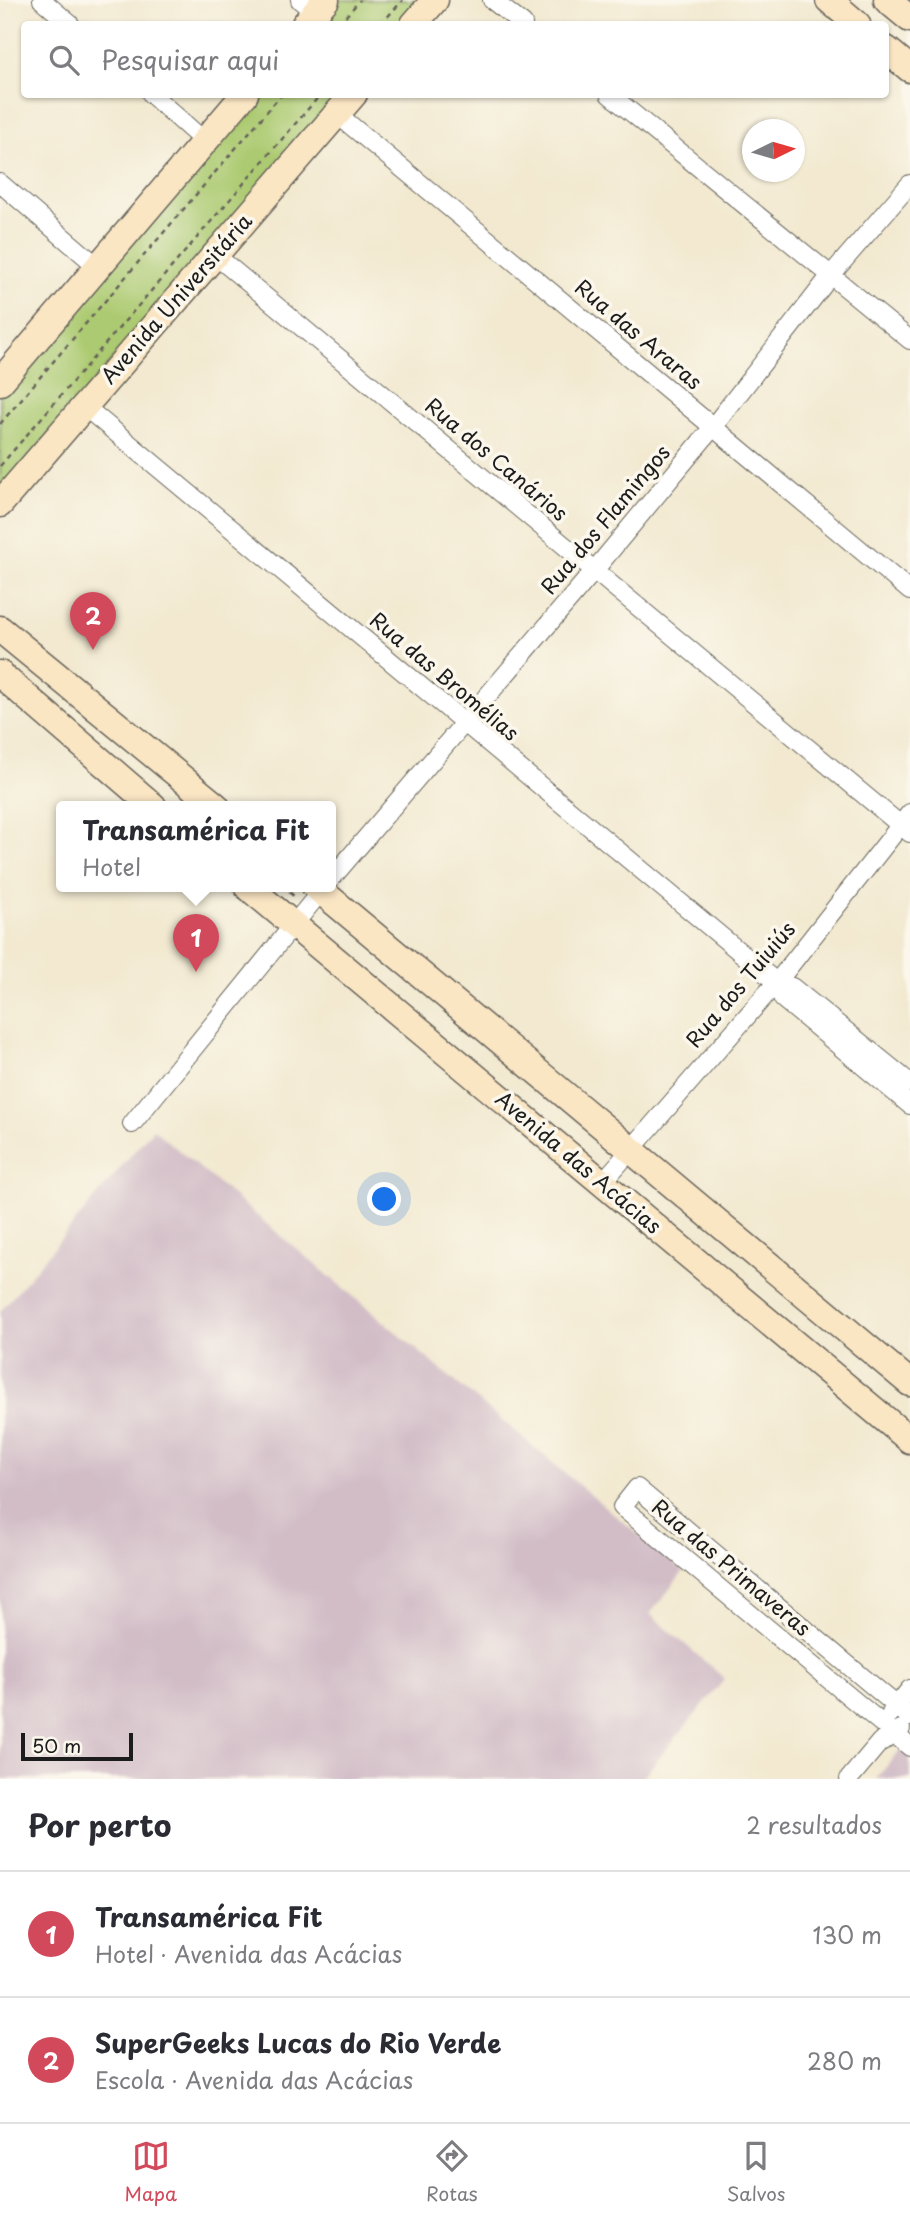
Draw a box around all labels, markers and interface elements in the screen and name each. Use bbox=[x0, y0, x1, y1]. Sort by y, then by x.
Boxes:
search box bbox=[21, 21, 889, 98]
text: Pesquisar aqui bbox=[101, 40, 279, 79]
icon: search bbox=[45, 41, 83, 79]
north arrow bbox=[742, 119, 805, 182]
street label: Avenida Universitária bbox=[92, 205, 259, 390]
street label: Rua das Araras bbox=[569, 271, 710, 396]
street label: Rua dos Canários bbox=[419, 389, 576, 528]
street label: Rua dos Flamingos bbox=[532, 437, 677, 601]
pin: 2 bbox=[70, 592, 116, 650]
street label: Rua das Bromélias bbox=[364, 603, 527, 748]
popup bbox=[56, 801, 336, 892]
text: Transamérica Fit bbox=[82, 810, 310, 849]
text: Hotel bbox=[82, 849, 141, 884]
pin: 1 bbox=[173, 914, 219, 972]
street label: Rua dos Tuiuiús bbox=[677, 914, 802, 1054]
street label: Avenida das Acácias bbox=[489, 1082, 669, 1241]
your location bbox=[367, 1182, 401, 1216]
street label: Rua das Primaveras bbox=[646, 1490, 819, 1643]
scale bar bbox=[21, 1730, 133, 1762]
text: 50 m bbox=[32, 1731, 81, 1759]
text: Por perto bbox=[28, 1802, 171, 1847]
text: 2 resultados bbox=[746, 1807, 882, 1842]
text: Transamérica Fit bbox=[95, 1897, 322, 1936]
text: 1 bbox=[46, 1917, 57, 1952]
text: 130 m bbox=[812, 1917, 882, 1952]
text: Hotel · Avenida das Acácias bbox=[95, 1936, 402, 1971]
text: SuperGeeks Lucas do Rio Verde bbox=[95, 2023, 501, 2062]
text: 2 bbox=[43, 2043, 59, 2078]
text: 280 m bbox=[807, 2043, 882, 2078]
text: Escola · Avenida das Acácias bbox=[95, 2062, 413, 2097]
tab: Mapa bbox=[125, 2137, 177, 2207]
tab: Rotas bbox=[426, 2137, 478, 2207]
tab: Salvos bbox=[727, 2137, 785, 2207]

